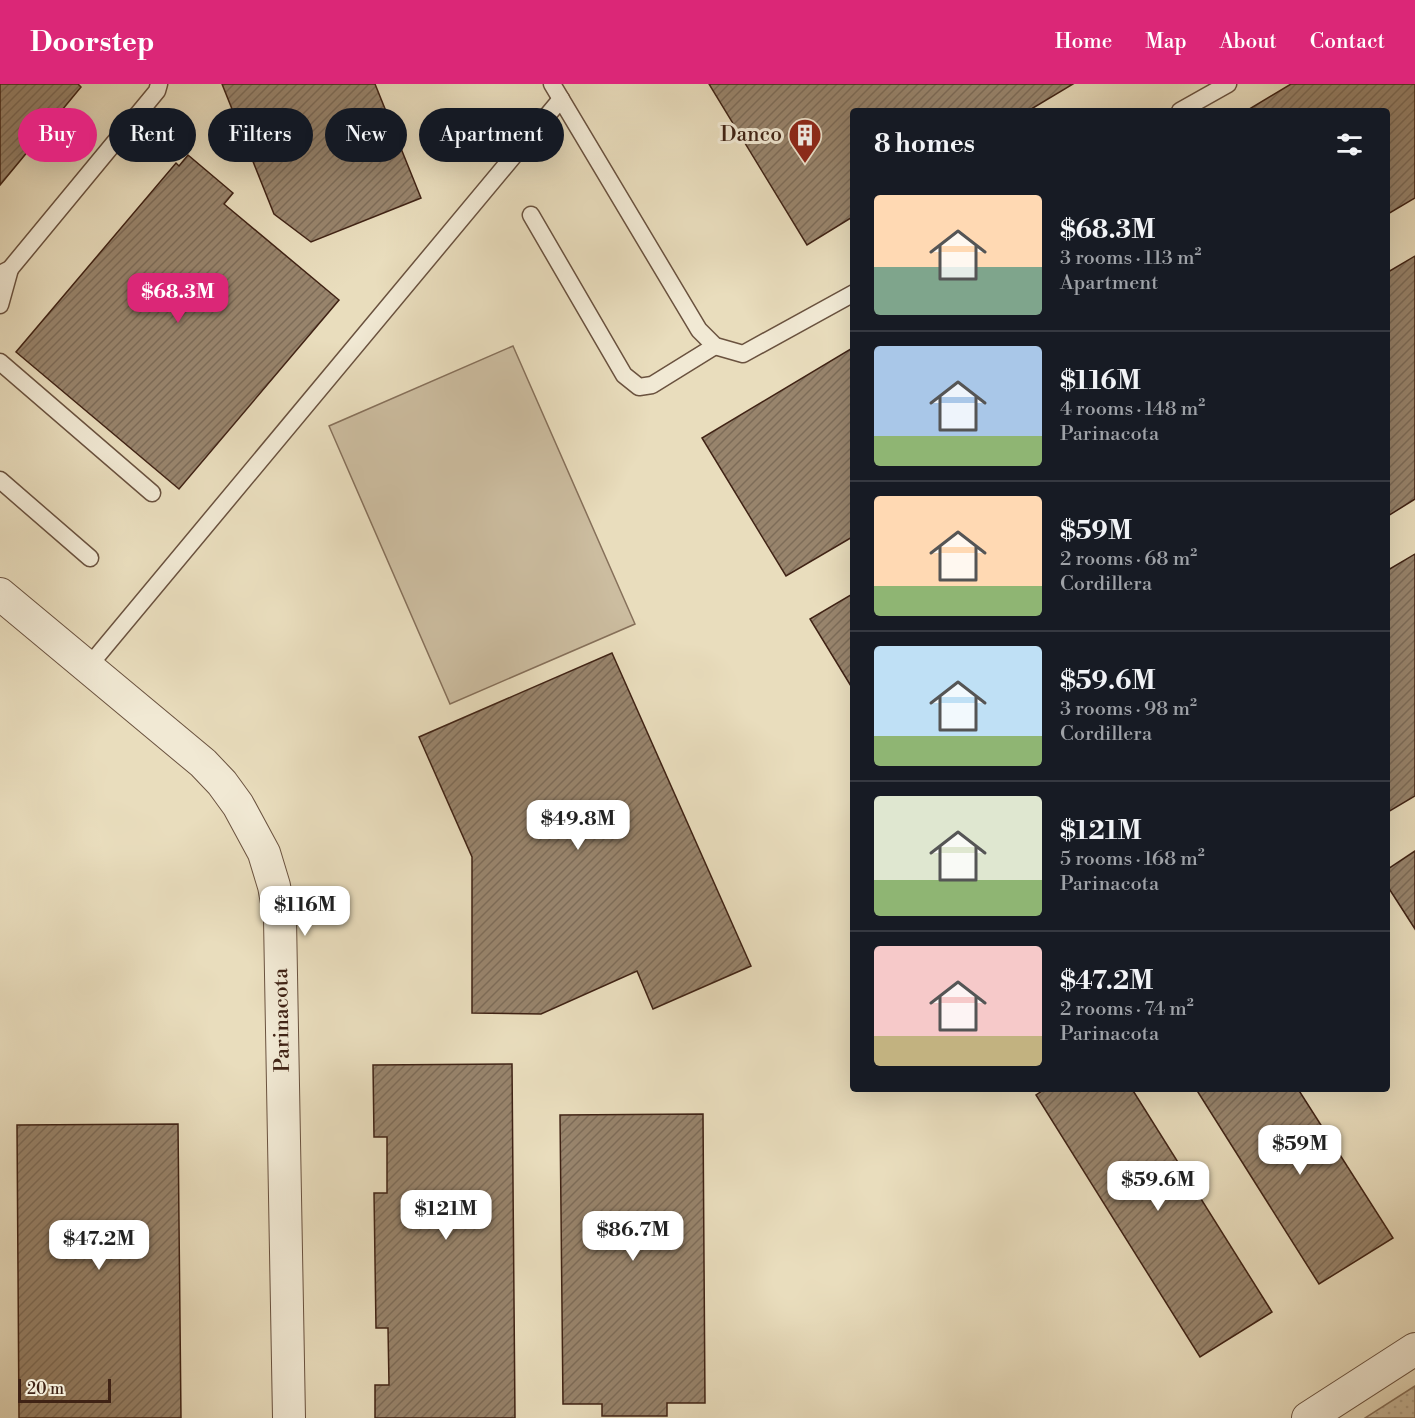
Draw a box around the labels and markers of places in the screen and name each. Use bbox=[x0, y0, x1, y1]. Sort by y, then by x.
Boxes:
building icon: Danco bbox=[787, 117, 823, 164]
place label: Danco bbox=[720, 122, 782, 148]
pin: $68.3M bbox=[129, 273, 227, 324]
pin: $49.8M bbox=[529, 800, 627, 851]
pin: $116M bbox=[263, 886, 347, 937]
pin: $59M bbox=[1264, 1125, 1336, 1176]
pin: $59.6M bbox=[1109, 1161, 1207, 1212]
pin: $121M bbox=[404, 1190, 488, 1241]
pin: $86.7M bbox=[584, 1211, 682, 1262]
pin: $47.2M bbox=[50, 1220, 148, 1271]

